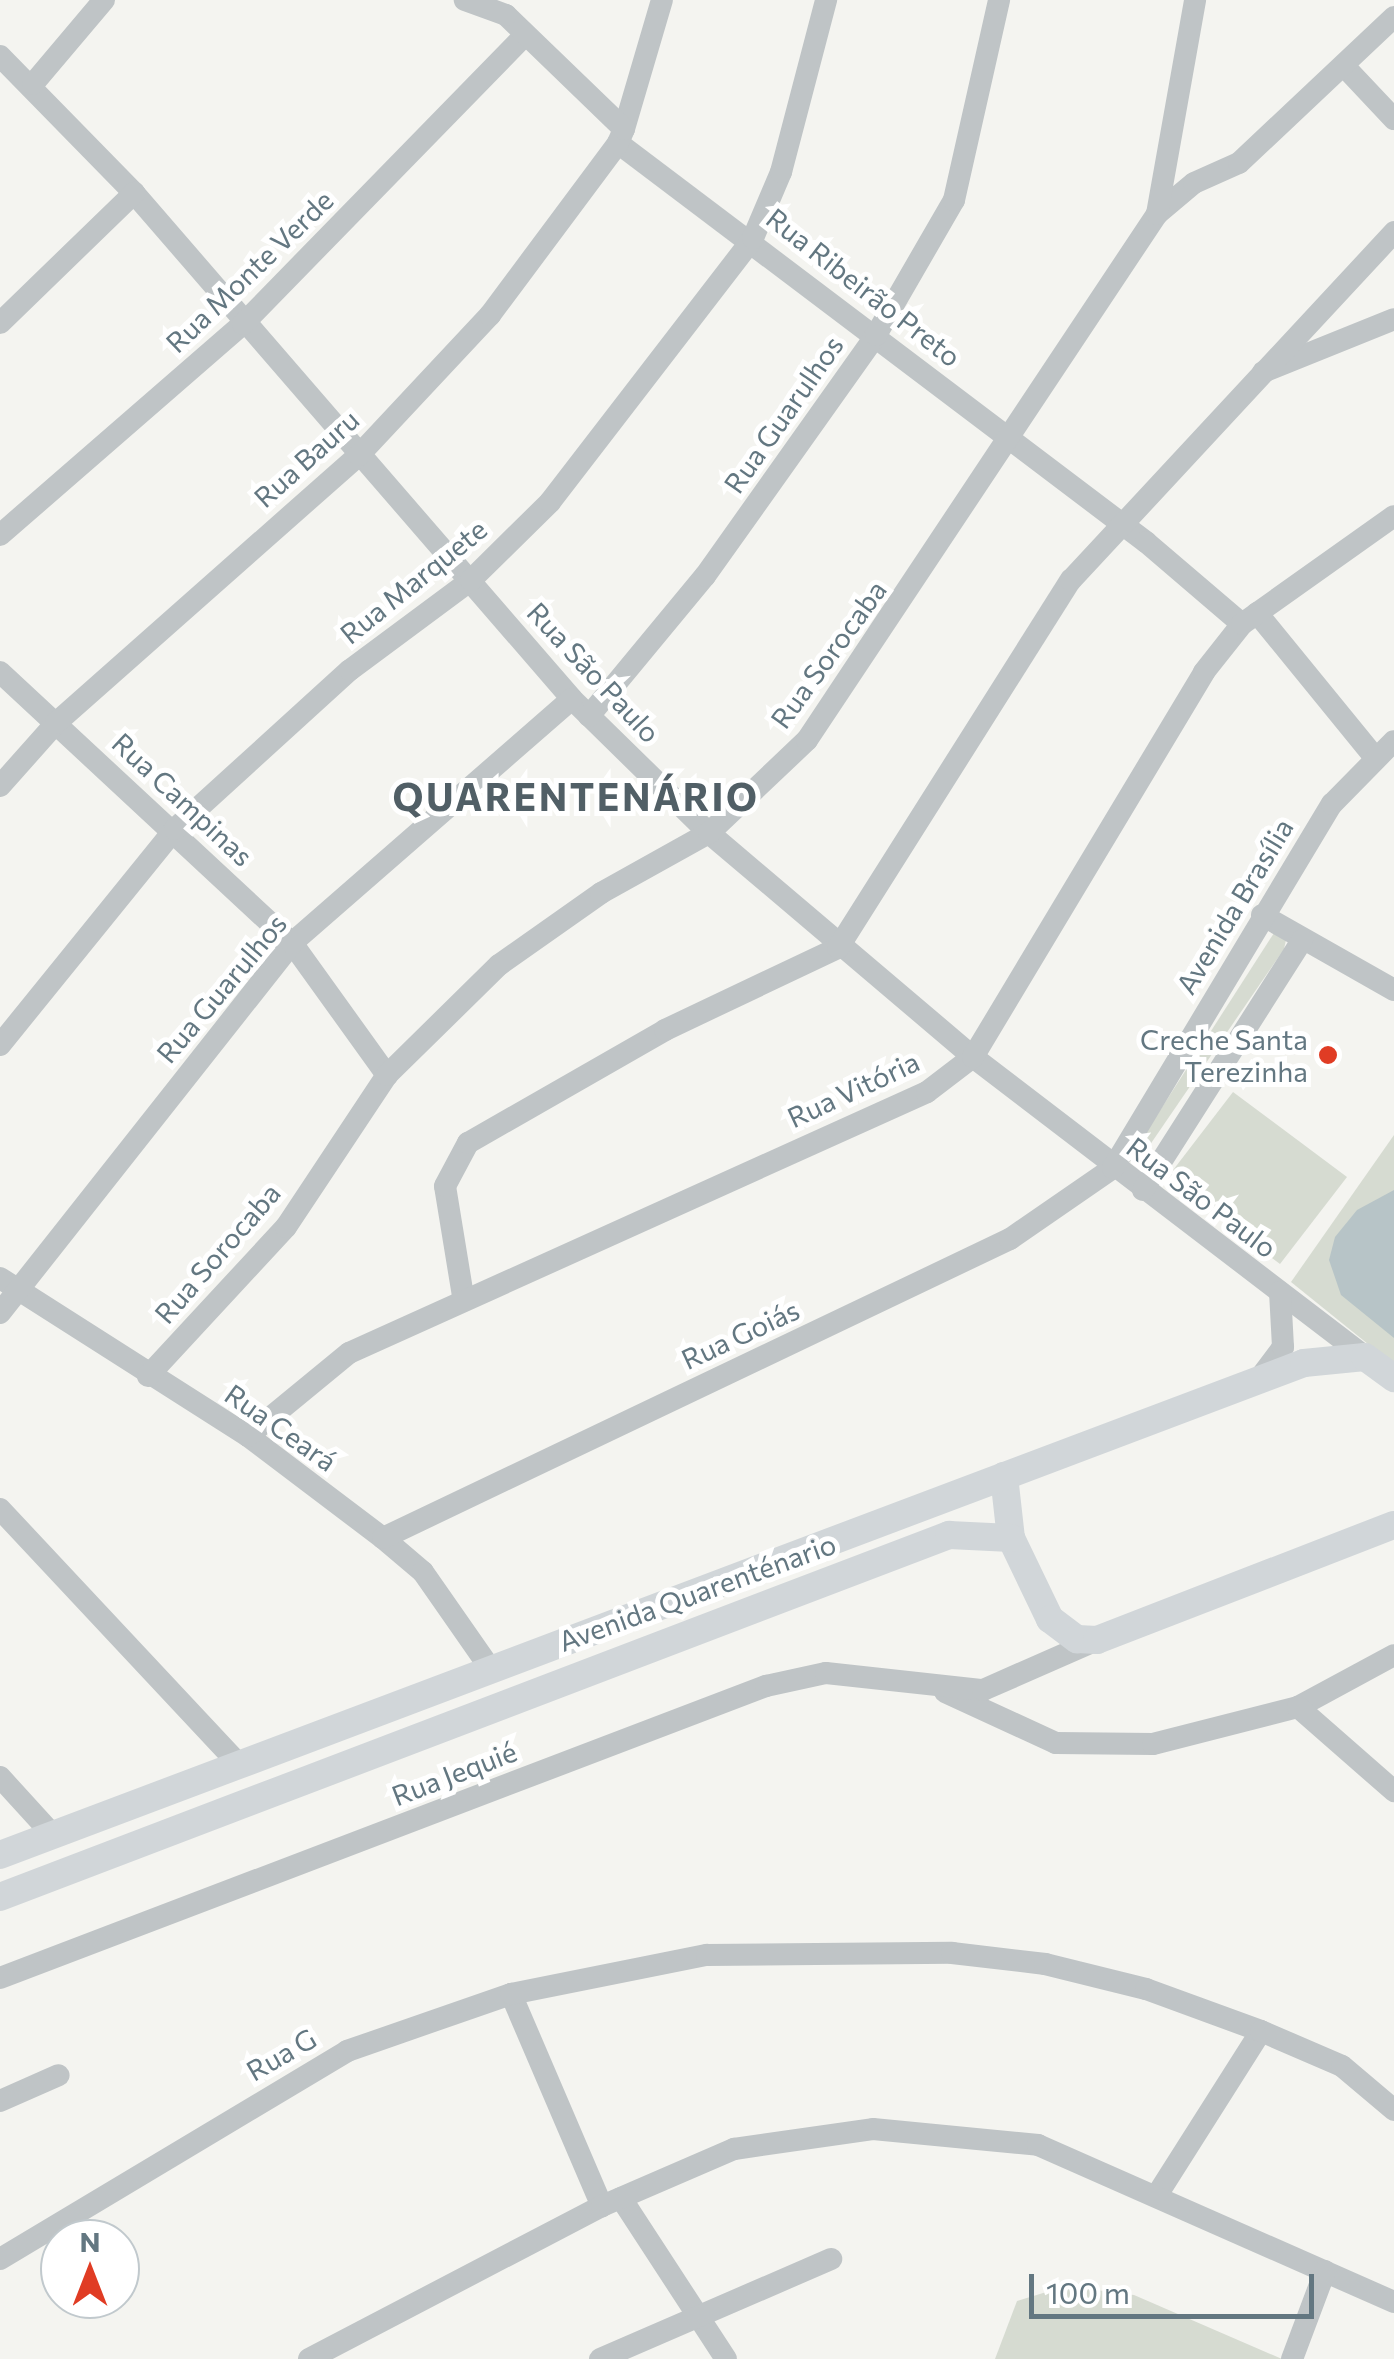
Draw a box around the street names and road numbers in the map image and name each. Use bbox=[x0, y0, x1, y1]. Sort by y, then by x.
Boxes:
street label: Rua Monte Verde bbox=[159, 183, 339, 359]
street label: Rua Ribeirão Preto bbox=[760, 201, 968, 373]
street label: Rua Guarulhos bbox=[716, 329, 850, 499]
street label: Rua Bauru bbox=[247, 402, 365, 514]
street label: Rua Marquete bbox=[333, 512, 493, 650]
street label: Rua Sorocaba bbox=[763, 574, 893, 734]
street label: Rua São Paulo bbox=[521, 595, 667, 749]
street label: Rua Campinas bbox=[106, 725, 260, 873]
street label: Avenida Brasília bbox=[1168, 812, 1300, 1000]
street label: Rua Guarulhos bbox=[149, 907, 293, 1069]
street label: Rua Vitória bbox=[782, 1044, 924, 1134]
street label: Rua São Paulo bbox=[1120, 1130, 1284, 1264]
street label: Rua Sorocaba bbox=[147, 1176, 287, 1330]
street label: Rua Goiás bbox=[676, 1292, 804, 1376]
street label: Rua Ceará bbox=[219, 1376, 343, 1478]
street label: Avenida Quarenténario bbox=[554, 1526, 840, 1658]
street label: Rua Jequié bbox=[387, 1734, 521, 1812]
street label: Rua G bbox=[240, 2021, 322, 2087]

